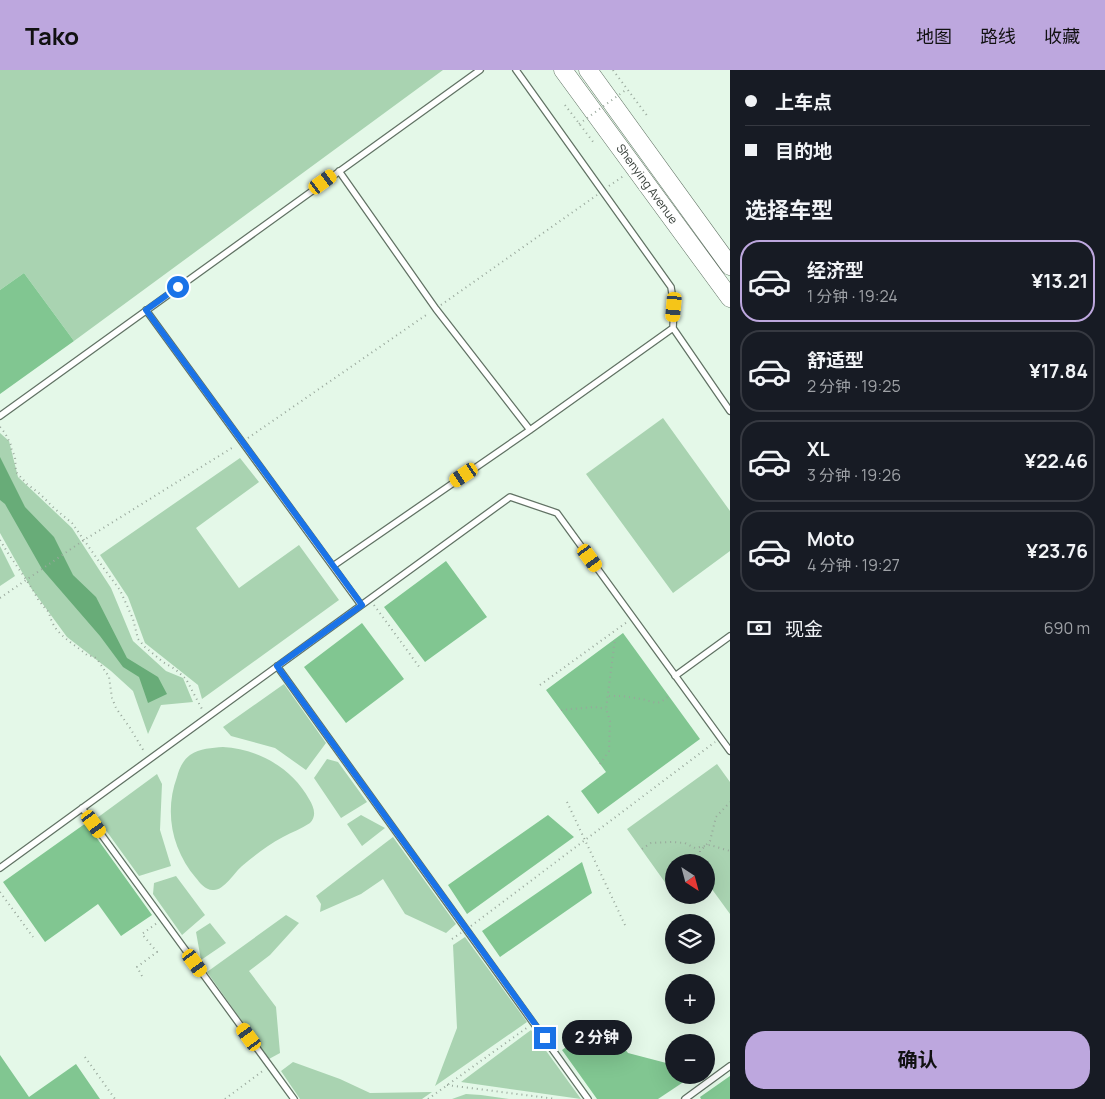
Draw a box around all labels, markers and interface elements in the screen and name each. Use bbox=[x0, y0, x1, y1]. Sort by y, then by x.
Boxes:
text: Tako bbox=[25, 19, 79, 52]
text: 地图 bbox=[916, 24, 952, 48]
text: 路线 bbox=[980, 24, 1016, 48]
text: 收藏 bbox=[1044, 24, 1080, 48]
text: 上车点 bbox=[775, 89, 832, 115]
text: 目的地 bbox=[775, 138, 832, 164]
street label: Shenying Avenue bbox=[613, 140, 682, 227]
car bbox=[306, 167, 339, 197]
text: 选择车型 bbox=[745, 195, 833, 225]
text: 经济型 bbox=[807, 257, 864, 283]
icon: car bbox=[747, 259, 792, 304]
text: ¥13.21 bbox=[1032, 268, 1088, 294]
route start bbox=[167, 276, 189, 298]
text: 1 分钟 · 19:24 bbox=[807, 285, 898, 307]
car bbox=[665, 291, 682, 323]
text: 舒适型 bbox=[807, 347, 864, 373]
icon: car bbox=[747, 349, 792, 394]
text: ¥17.84 bbox=[1029, 358, 1088, 384]
text: 2 分钟 · 19:25 bbox=[807, 375, 901, 397]
text: XL bbox=[807, 436, 830, 462]
icon: car bbox=[747, 439, 792, 484]
text: ¥22.46 bbox=[1025, 448, 1088, 474]
car bbox=[447, 460, 480, 490]
text: 3 分钟 · 19:26 bbox=[807, 464, 901, 486]
text: Moto bbox=[807, 526, 854, 552]
icon: car bbox=[747, 529, 792, 574]
text: ¥23.76 bbox=[1026, 538, 1088, 564]
car bbox=[575, 541, 604, 575]
text: 4 分钟 · 19:27 bbox=[807, 554, 900, 576]
icon: cash bbox=[745, 614, 773, 642]
text: 现金 bbox=[785, 616, 823, 642]
text: 690 m bbox=[1044, 617, 1090, 639]
car bbox=[79, 807, 108, 841]
north arrow bbox=[665, 854, 715, 904]
map controls bbox=[665, 854, 715, 1084]
button: layers bbox=[665, 914, 715, 964]
car bbox=[180, 946, 209, 980]
button: + bbox=[665, 974, 715, 1024]
car bbox=[234, 1020, 263, 1054]
callout: 2 分钟 bbox=[562, 1020, 632, 1056]
text: 2 分钟 bbox=[575, 1026, 619, 1048]
route end bbox=[534, 1027, 556, 1049]
button: 确认 bbox=[745, 1031, 1090, 1089]
button: − bbox=[665, 1034, 715, 1084]

